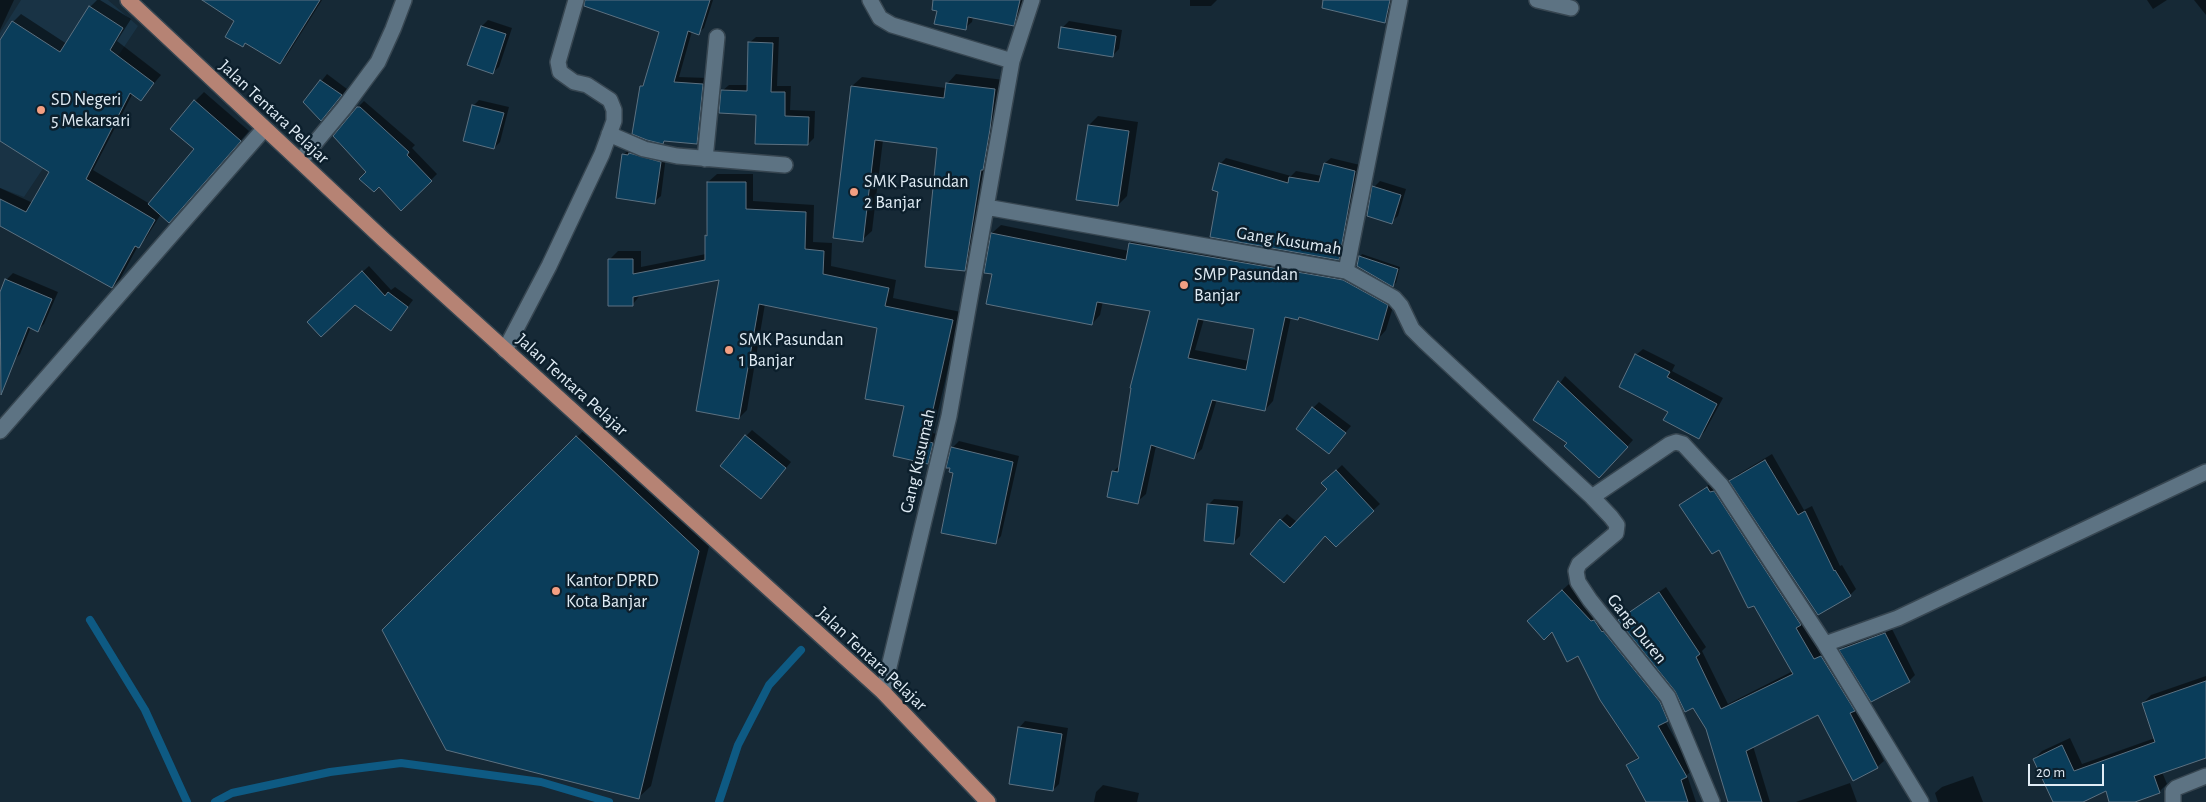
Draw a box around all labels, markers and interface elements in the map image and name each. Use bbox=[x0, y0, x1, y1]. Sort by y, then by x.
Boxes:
street label: Jalan Tentara Pelajar bbox=[214, 55, 334, 169]
place label: SD Negeri 5 Mekarsari bbox=[51, 89, 130, 132]
marker: SD Negeri 5 Mekarsari bbox=[35, 104, 47, 116]
place label: SMK Pasundan 2 Banjar bbox=[864, 171, 968, 213]
marker: SMK Pasundan 2 Banjar bbox=[848, 186, 860, 198]
street label: Gang Kusumah bbox=[1235, 222, 1343, 260]
place label: SMP Pasundan Banjar bbox=[1194, 264, 1298, 306]
marker: SMP Pasundan Banjar bbox=[1178, 279, 1190, 291]
street label: Jalan Tentara Pelajar bbox=[512, 329, 632, 441]
place label: SMK Pasundan 1 Banjar bbox=[739, 329, 843, 372]
marker: SMK Pasundan 1 Banjar bbox=[723, 344, 735, 356]
street label: Gang Kusumah bbox=[896, 407, 940, 515]
place label: Kantor DPRD Kota Banjar bbox=[566, 570, 659, 612]
marker: Kantor DPRD Kota Banjar bbox=[550, 585, 562, 597]
street label: Gang Duren bbox=[1602, 590, 1672, 668]
street label: Jalan Tentara Pelajar bbox=[812, 602, 932, 716]
scale bar bbox=[2031, 754, 2107, 786]
text: 20 m bbox=[2036, 765, 2065, 780]

